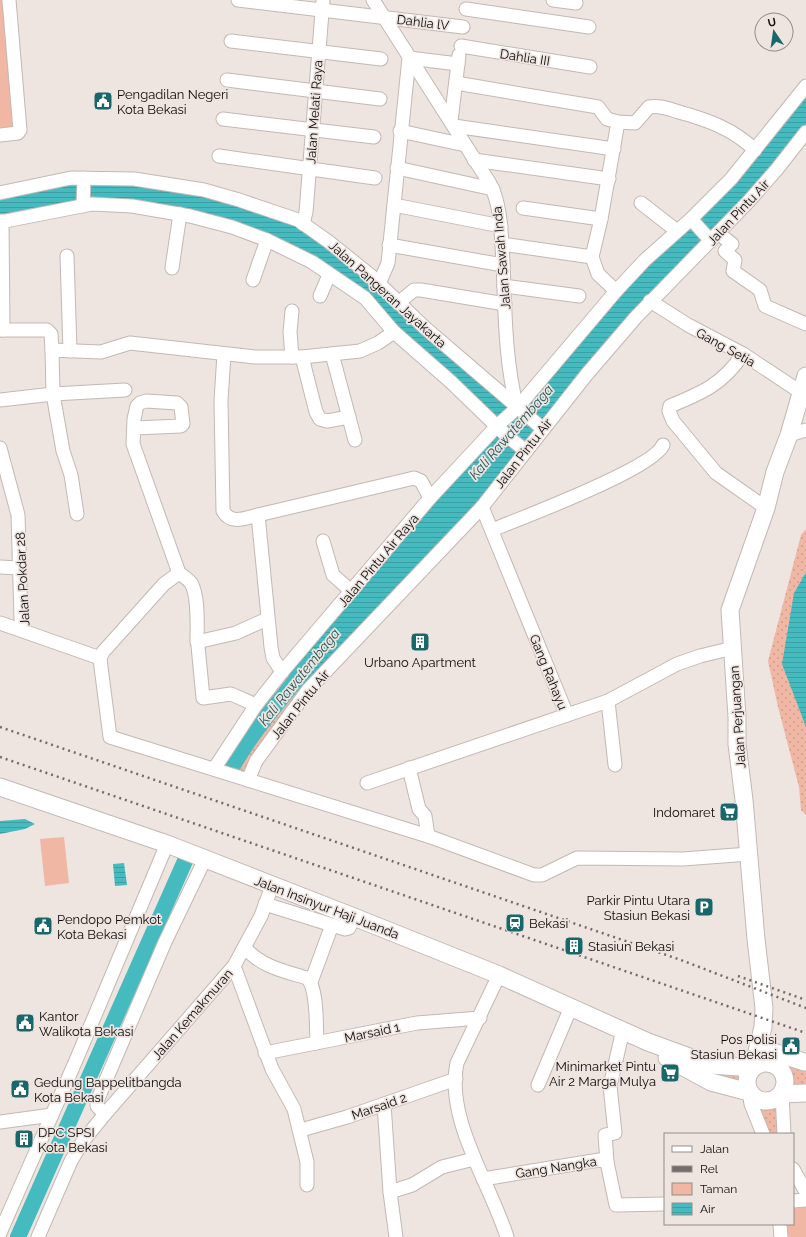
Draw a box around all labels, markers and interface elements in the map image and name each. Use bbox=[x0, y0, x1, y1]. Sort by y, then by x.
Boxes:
street label: Dahlia lV bbox=[396, 12, 450, 33]
north arrow bbox=[754, 12, 794, 52]
text: U bbox=[766, 15, 777, 30]
street label: Dahlia III bbox=[499, 46, 551, 69]
street label: Jalan Melati Raya bbox=[303, 60, 326, 164]
place label: Pengadilan Negeri Kota Bekasi bbox=[117, 87, 228, 117]
public building icon: Pengadilan Negeri Kota Bekasi bbox=[92, 90, 114, 112]
street label: Jalan Pintu Air bbox=[704, 176, 773, 248]
street label: Jalan Sawah Inda bbox=[489, 206, 513, 310]
street label: Jalan Pangeran Jayakarta bbox=[326, 238, 449, 351]
street label: Gang Setia bbox=[694, 325, 758, 370]
water label: Kali Rawatembaga bbox=[466, 381, 556, 483]
street label: Jalan Pintu Air bbox=[492, 415, 556, 491]
street label: Jalan Pintu Air Raya bbox=[335, 511, 422, 610]
street label: Jalan Pokdar 28 bbox=[13, 531, 32, 626]
water label: Kali Rawatembaga bbox=[255, 625, 343, 729]
building icon: Urbano Apartment bbox=[409, 631, 431, 653]
street label: Gang Rahayu bbox=[527, 632, 570, 712]
place label: Urbano Apartment bbox=[364, 655, 477, 670]
street label: Jalan Perjuangan bbox=[726, 665, 749, 769]
street label: Jalan Pintu Air bbox=[268, 666, 333, 742]
supermarket icon: Indomaret bbox=[718, 801, 740, 823]
place label: Indomaret bbox=[653, 805, 716, 820]
street label: Jalan Insinyur Haji Juanda bbox=[252, 873, 401, 942]
place label: Parkir Pintu Utara Stasiun Bekasi bbox=[586, 893, 690, 923]
parking icon: Parkir Pintu Utara Stasiun Bekasi bbox=[693, 896, 715, 918]
place label: Pendopo Pemkot Kota Bekasi bbox=[57, 912, 162, 942]
station icon: Bekasi bbox=[504, 912, 526, 934]
public building icon: Pendopo Pemkot Kota Bekasi bbox=[32, 915, 54, 937]
place label: Bekasi bbox=[529, 916, 568, 931]
building icon: Stasiun Bekasi bbox=[563, 935, 585, 957]
place label: Stasiun Bekasi bbox=[588, 939, 674, 954]
street label: Jalan Kemakmuran bbox=[149, 966, 236, 1063]
place label: Kantor Walikota Bekasi bbox=[39, 1009, 134, 1039]
public building icon: Kantor Walikota Bekasi bbox=[14, 1012, 36, 1034]
street label: Marsaid 1 bbox=[343, 1019, 402, 1046]
place label: Pos Polisi Stasiun Bekasi bbox=[691, 1032, 777, 1062]
public building icon: Pos Polisi Stasiun Bekasi bbox=[780, 1035, 802, 1057]
place label: Minimarket Pintu Air 2 Marga Mulya bbox=[549, 1059, 656, 1089]
supermarket icon: Minimarket Pintu Air 2 Marga Mulya bbox=[659, 1062, 681, 1084]
place label: Gedung Bappelitbangda Kota Bekasi bbox=[34, 1075, 182, 1105]
public building icon: Gedung Bappelitbangda Kota Bekasi bbox=[9, 1078, 31, 1100]
street label: Marsaid 2 bbox=[350, 1090, 409, 1123]
place label: DPC SPSI Kota Bekasi bbox=[38, 1125, 108, 1155]
building icon: DPC SPSI Kota Bekasi bbox=[13, 1128, 35, 1150]
legend bbox=[664, 1133, 794, 1225]
text: Jalan bbox=[700, 1142, 729, 1156]
street label: Gang Nangka bbox=[514, 1154, 598, 1181]
text: Rel bbox=[700, 1162, 719, 1176]
text: Taman bbox=[700, 1182, 737, 1196]
text: Air bbox=[700, 1202, 716, 1216]

